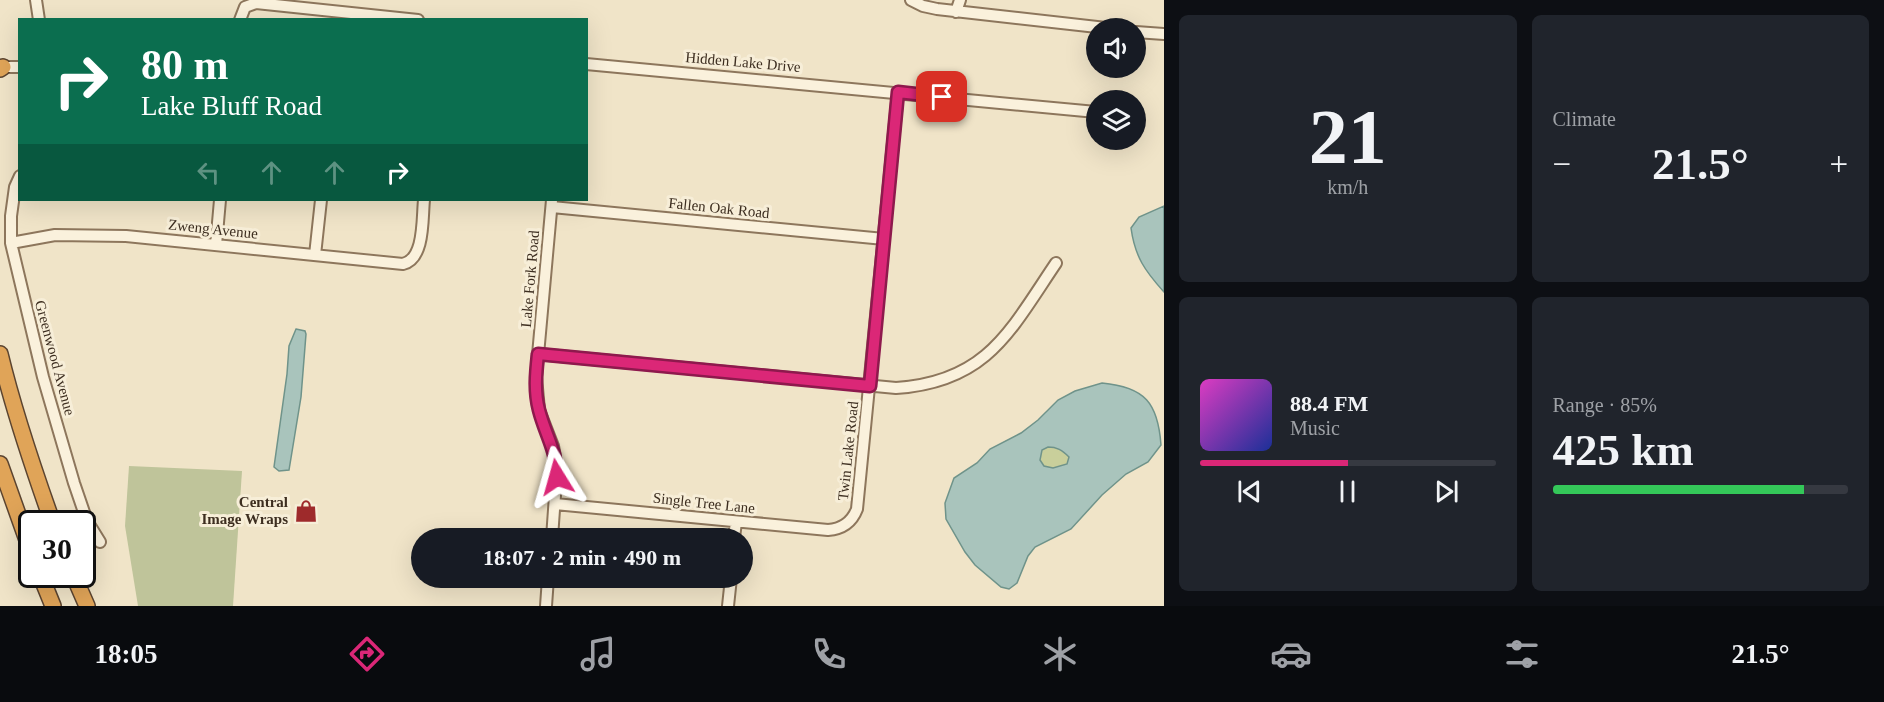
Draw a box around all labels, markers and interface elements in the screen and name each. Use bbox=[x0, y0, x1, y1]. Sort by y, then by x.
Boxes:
map controls bbox=[1086, 18, 1146, 150]
button: sound bbox=[1086, 18, 1146, 78]
icon: right bbox=[42, 42, 120, 120]
text: 80 m bbox=[141, 42, 229, 88]
street label: Hidden Lake Drive bbox=[685, 49, 802, 75]
pin bbox=[916, 71, 967, 122]
icon: arrive bbox=[925, 80, 958, 113]
button: layers bbox=[1086, 90, 1146, 150]
text: Lake Bluff Road bbox=[141, 91, 322, 121]
text: 21 bbox=[1309, 93, 1387, 180]
text: Climate bbox=[1553, 108, 1616, 130]
text: 21.5° bbox=[1652, 139, 1749, 189]
text: − bbox=[1553, 146, 1571, 182]
text: + bbox=[1829, 146, 1848, 182]
icon: left bbox=[192, 156, 225, 189]
icon: ahead bbox=[255, 156, 288, 189]
icon: ahead bbox=[318, 156, 351, 189]
icon: right bbox=[381, 156, 414, 189]
text: km/h bbox=[1327, 176, 1368, 198]
street label: Fallen Oak Road bbox=[668, 195, 771, 221]
street label: Zweng Avenue bbox=[167, 216, 259, 242]
street label: Lake Fork Road bbox=[518, 229, 542, 328]
street label: Greenwood Avenue bbox=[32, 299, 78, 418]
text: 88.4 FM bbox=[1290, 391, 1368, 416]
text: Range · 85% bbox=[1553, 394, 1657, 416]
street label: Twin Lake Road bbox=[835, 400, 861, 501]
text: Music bbox=[1290, 417, 1340, 439]
text: 425 km bbox=[1553, 425, 1694, 475]
position arrow bbox=[525, 445, 589, 509]
icon: previous bbox=[1233, 475, 1266, 508]
icon: pause bbox=[1331, 475, 1364, 508]
icon: next bbox=[1430, 475, 1463, 508]
street label: Single Tree Lane bbox=[652, 490, 756, 516]
place label: Central Image Wraps bbox=[201, 494, 288, 527]
shop icon: Central Image Wraps bbox=[293, 498, 319, 524]
speed limit sign: 30 bbox=[18, 510, 96, 588]
text: 18:07 · 2 min · 490 m bbox=[483, 545, 681, 570]
icon: directions bbox=[346, 633, 388, 675]
icon: music bbox=[577, 633, 619, 675]
icon: phone bbox=[808, 633, 850, 675]
icon: climate bbox=[1039, 633, 1081, 675]
icon: car bbox=[1270, 633, 1312, 675]
icon: filters bbox=[1501, 633, 1543, 675]
text: 18:05 bbox=[94, 639, 157, 669]
text: 21.5° bbox=[1731, 639, 1790, 669]

